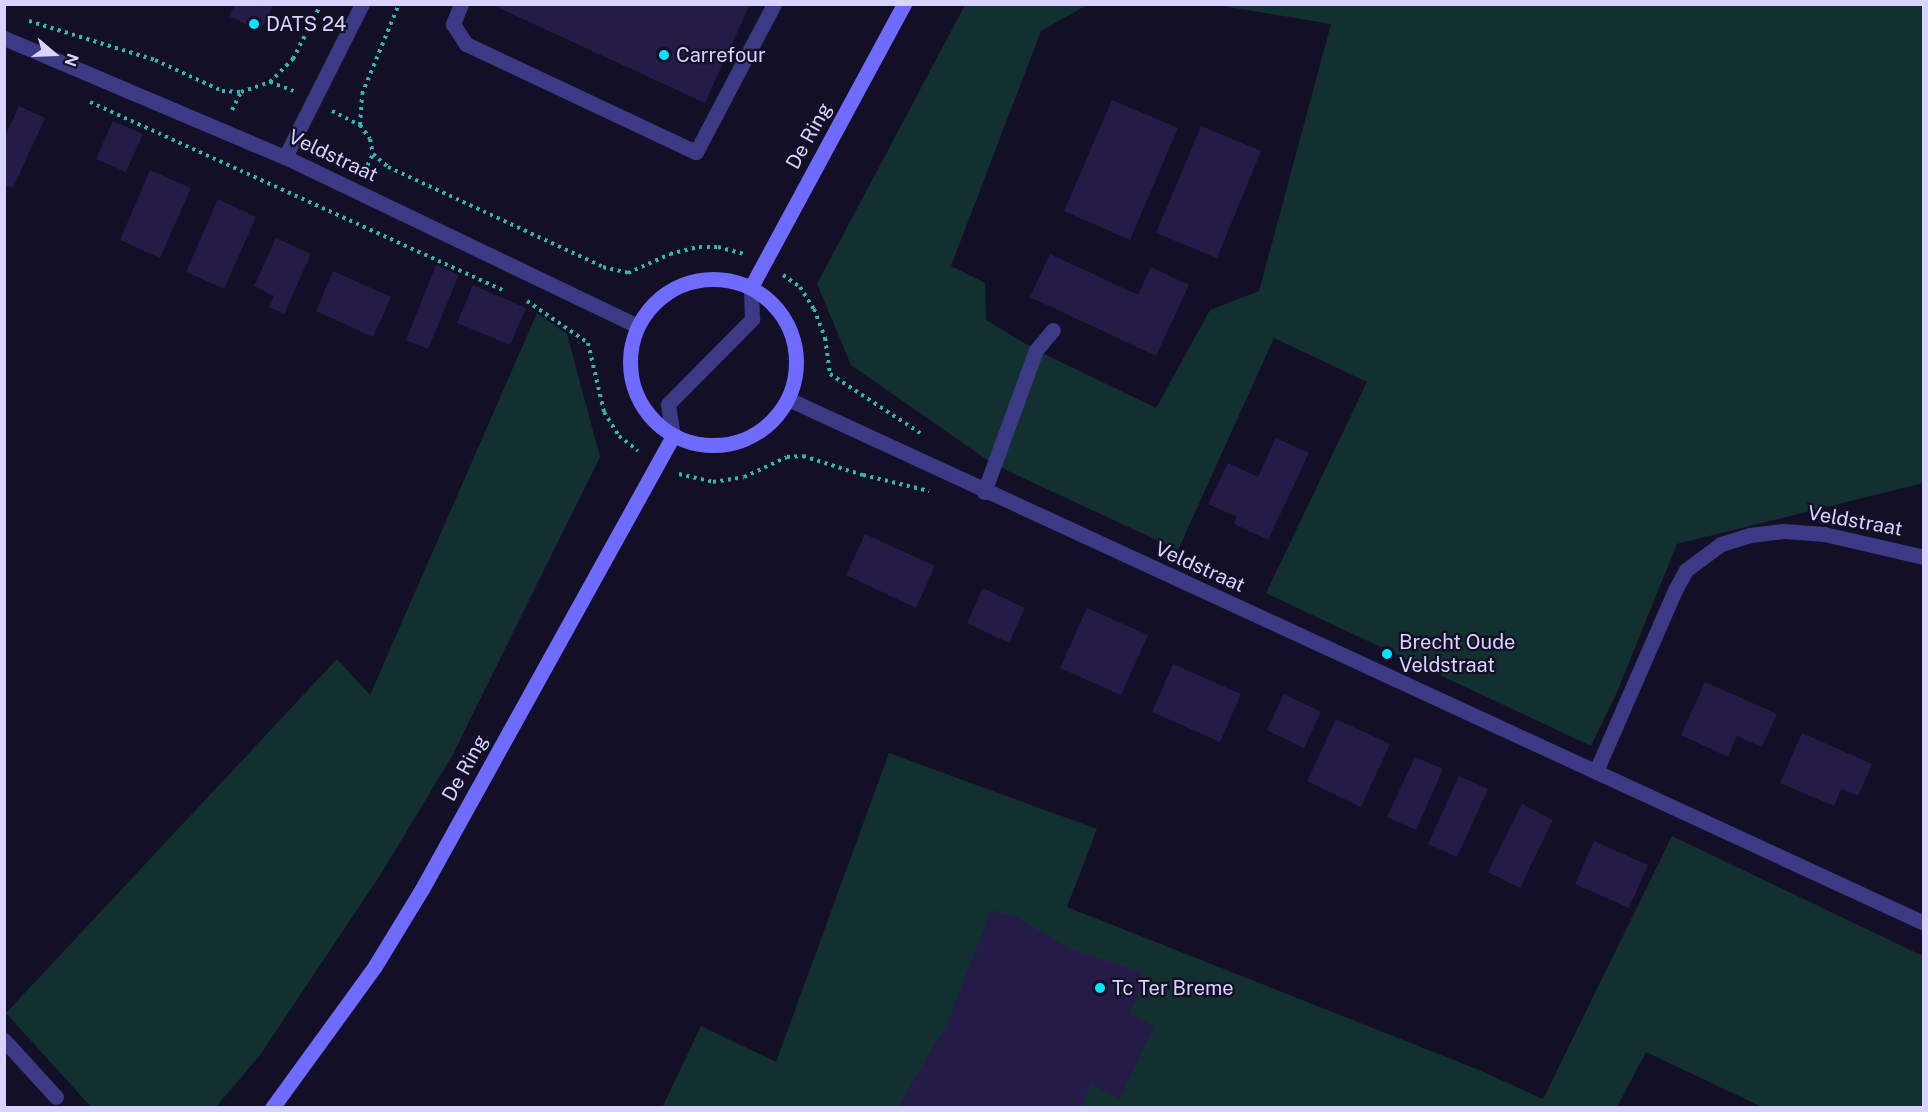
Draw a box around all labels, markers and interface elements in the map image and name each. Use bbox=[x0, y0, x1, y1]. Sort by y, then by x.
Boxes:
place label: DATS 24 bbox=[266, 12, 346, 36]
marker: DATS 24 bbox=[247, 17, 261, 31]
north arrow bbox=[24, 24, 84, 84]
place label: Carrefour bbox=[676, 43, 766, 67]
marker: Carrefour bbox=[657, 48, 671, 62]
text: N bbox=[60, 51, 83, 69]
street label: De Ring bbox=[781, 98, 837, 174]
street label: Veldstraat bbox=[284, 125, 382, 187]
street label: Veldstraat bbox=[1806, 501, 1904, 541]
street label: Veldstraat bbox=[1151, 537, 1249, 597]
place label: Brecht Oude Veldstraat bbox=[1399, 630, 1515, 677]
marker: Brecht Oude Veldstraat bbox=[1380, 647, 1394, 661]
street label: De Ring bbox=[437, 730, 493, 806]
place label: Tc Ter Breme bbox=[1112, 976, 1234, 1000]
marker: Tc Ter Breme bbox=[1093, 981, 1107, 995]

